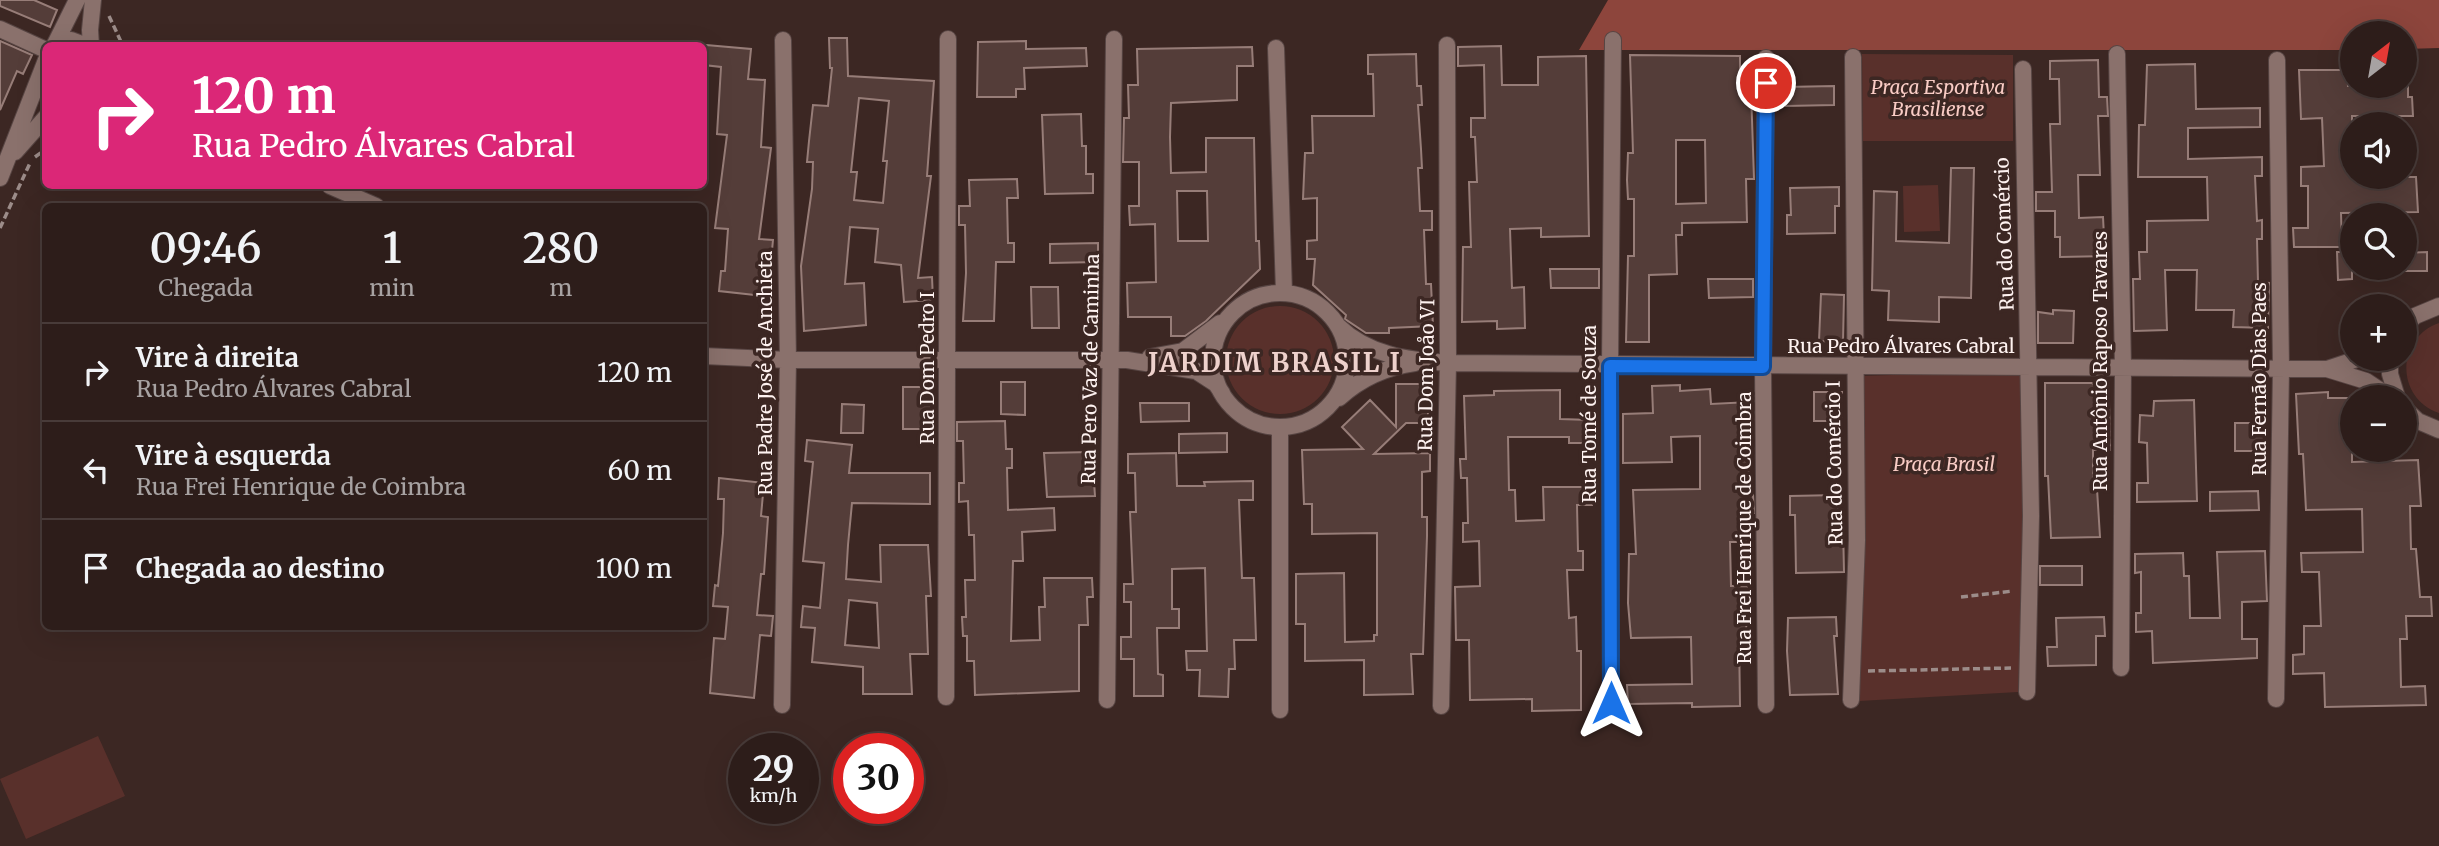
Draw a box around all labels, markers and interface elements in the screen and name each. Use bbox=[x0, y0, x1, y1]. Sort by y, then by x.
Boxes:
north arrow bbox=[2340, 21, 2417, 98]
map controls bbox=[2340, 21, 2417, 462]
pin bbox=[1736, 53, 1796, 113]
icon: arrive bbox=[1747, 64, 1785, 102]
text: 120 m bbox=[192, 65, 336, 126]
icon: right bbox=[77, 70, 168, 161]
park label: Praça Esportiva Brasiliense bbox=[1871, 75, 2005, 121]
button: sound bbox=[2340, 112, 2417, 189]
text: Rua Pedro Álvares Cabral bbox=[192, 126, 575, 166]
street label: Rua do Comércio bbox=[1989, 157, 2019, 311]
button: search bbox=[2340, 203, 2417, 280]
text: 09:46 bbox=[150, 222, 262, 274]
text: 1 bbox=[382, 222, 402, 274]
text: 280 bbox=[522, 222, 599, 274]
street label: Rua Antônio Raposo Tavares bbox=[2088, 231, 2112, 491]
street label: Rua Padre José de Anchieta bbox=[753, 251, 777, 495]
street label: Rua Pero Vaz de Caminha bbox=[1076, 253, 1104, 485]
text: Chegada bbox=[158, 273, 253, 302]
text: min bbox=[369, 273, 415, 302]
text: m bbox=[549, 273, 572, 302]
street label: Rua Fernão Dias Paes bbox=[2247, 282, 2271, 476]
street label: Rua Dom Pedro I bbox=[915, 292, 939, 444]
button: + bbox=[2340, 294, 2417, 371]
street label: Rua Dom Joåo VI bbox=[1413, 299, 1439, 451]
street label: Rua Tomé de Souza bbox=[1577, 325, 1601, 503]
street label: Rua Pedro Álvares Cabral bbox=[1787, 334, 2015, 358]
text: Vire à direita bbox=[136, 341, 299, 374]
district label: JARDIM BRASIL I bbox=[1147, 346, 1402, 379]
icon: right bbox=[77, 353, 115, 391]
text: 120 m bbox=[597, 356, 672, 389]
text: Rua Pedro Álvares Cabral bbox=[136, 374, 411, 403]
street label: Rua do Comércio I bbox=[1821, 380, 1847, 546]
button: − bbox=[2340, 385, 2417, 462]
street label: Rua Frei Henrique de Coimbra bbox=[1732, 392, 1756, 664]
text: Vire à esquerda bbox=[136, 439, 331, 472]
icon: left bbox=[77, 451, 115, 489]
park label: Praça Brasil bbox=[1893, 452, 1995, 476]
text: 60 m bbox=[608, 454, 672, 487]
text: Rua Frei Henrique de Coimbra bbox=[136, 472, 466, 501]
icon: arrive bbox=[77, 549, 115, 587]
text: Chegada ao destino bbox=[136, 552, 385, 585]
text: 100 m bbox=[596, 552, 672, 585]
position arrow bbox=[1574, 666, 1648, 740]
speed limit sign: 30 bbox=[833, 733, 924, 824]
text: 29 bbox=[753, 747, 794, 791]
text: km/h bbox=[750, 784, 797, 807]

